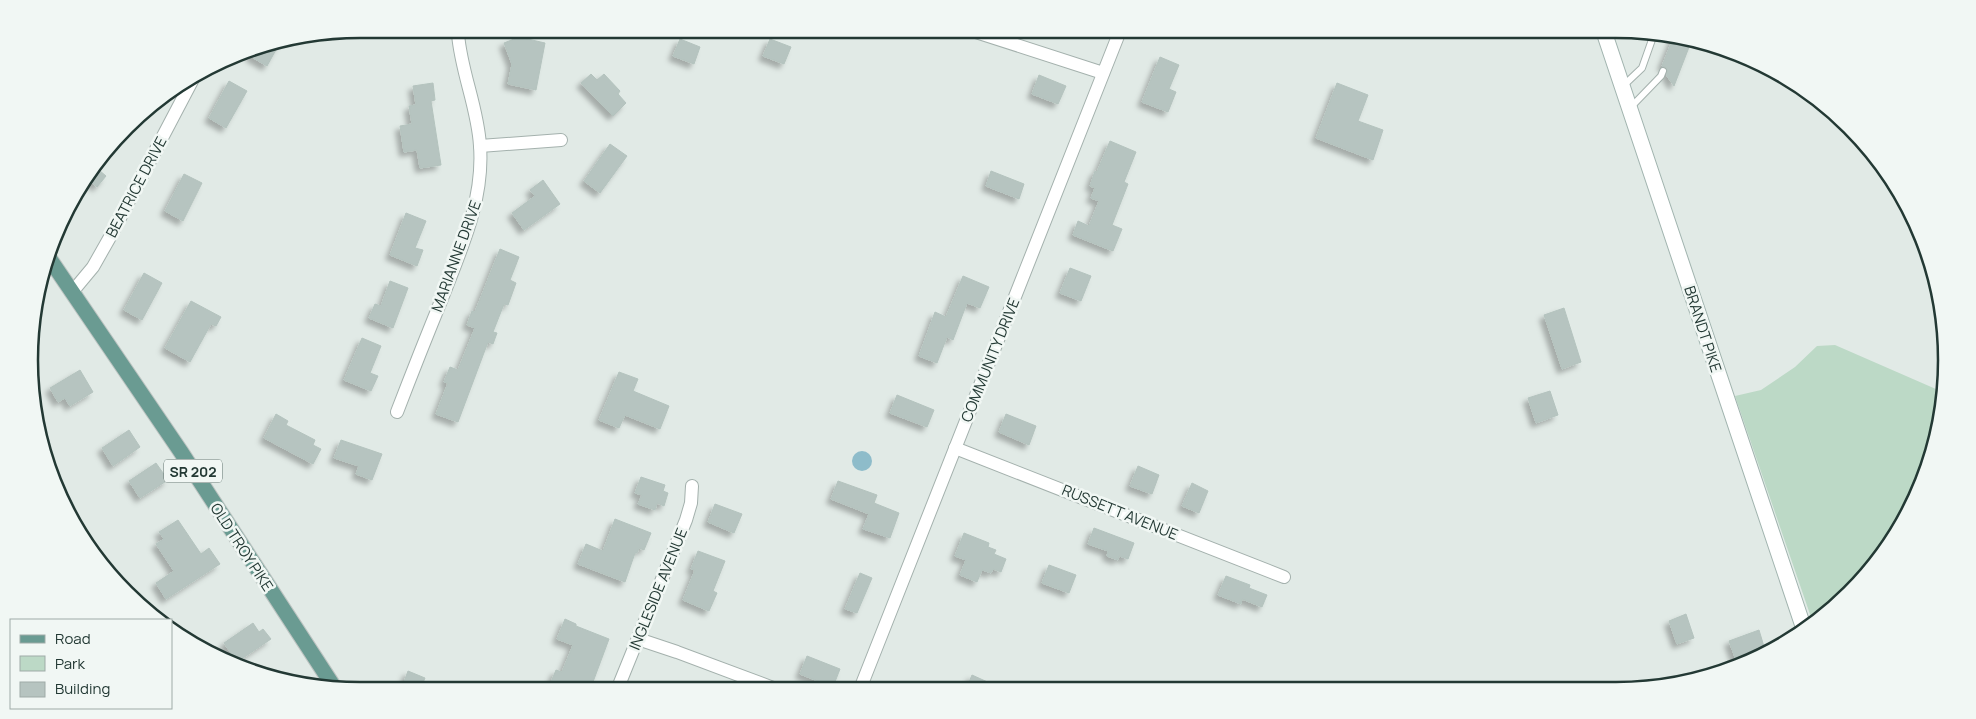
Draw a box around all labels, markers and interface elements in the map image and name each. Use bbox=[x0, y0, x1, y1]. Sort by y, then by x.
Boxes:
street label: BEATRICE DRIVE bbox=[101, 133, 171, 241]
street label: MARIANNE DRIVE bbox=[426, 197, 486, 315]
street label: BRANDT PIKE bbox=[1679, 283, 1727, 375]
street label: COMMUNITY DRIVE bbox=[956, 295, 1024, 425]
road number: SR 202 bbox=[164, 460, 222, 482]
street label: RUSSETT AVENUE bbox=[1059, 479, 1181, 545]
street label: OLD TROY PIKE bbox=[206, 499, 278, 595]
street label: INGLESIDE AVENUE bbox=[624, 525, 692, 653]
legend bbox=[10, 619, 172, 709]
text: Road bbox=[55, 628, 91, 649]
text: Park bbox=[55, 653, 85, 674]
text: Building bbox=[55, 678, 110, 699]

